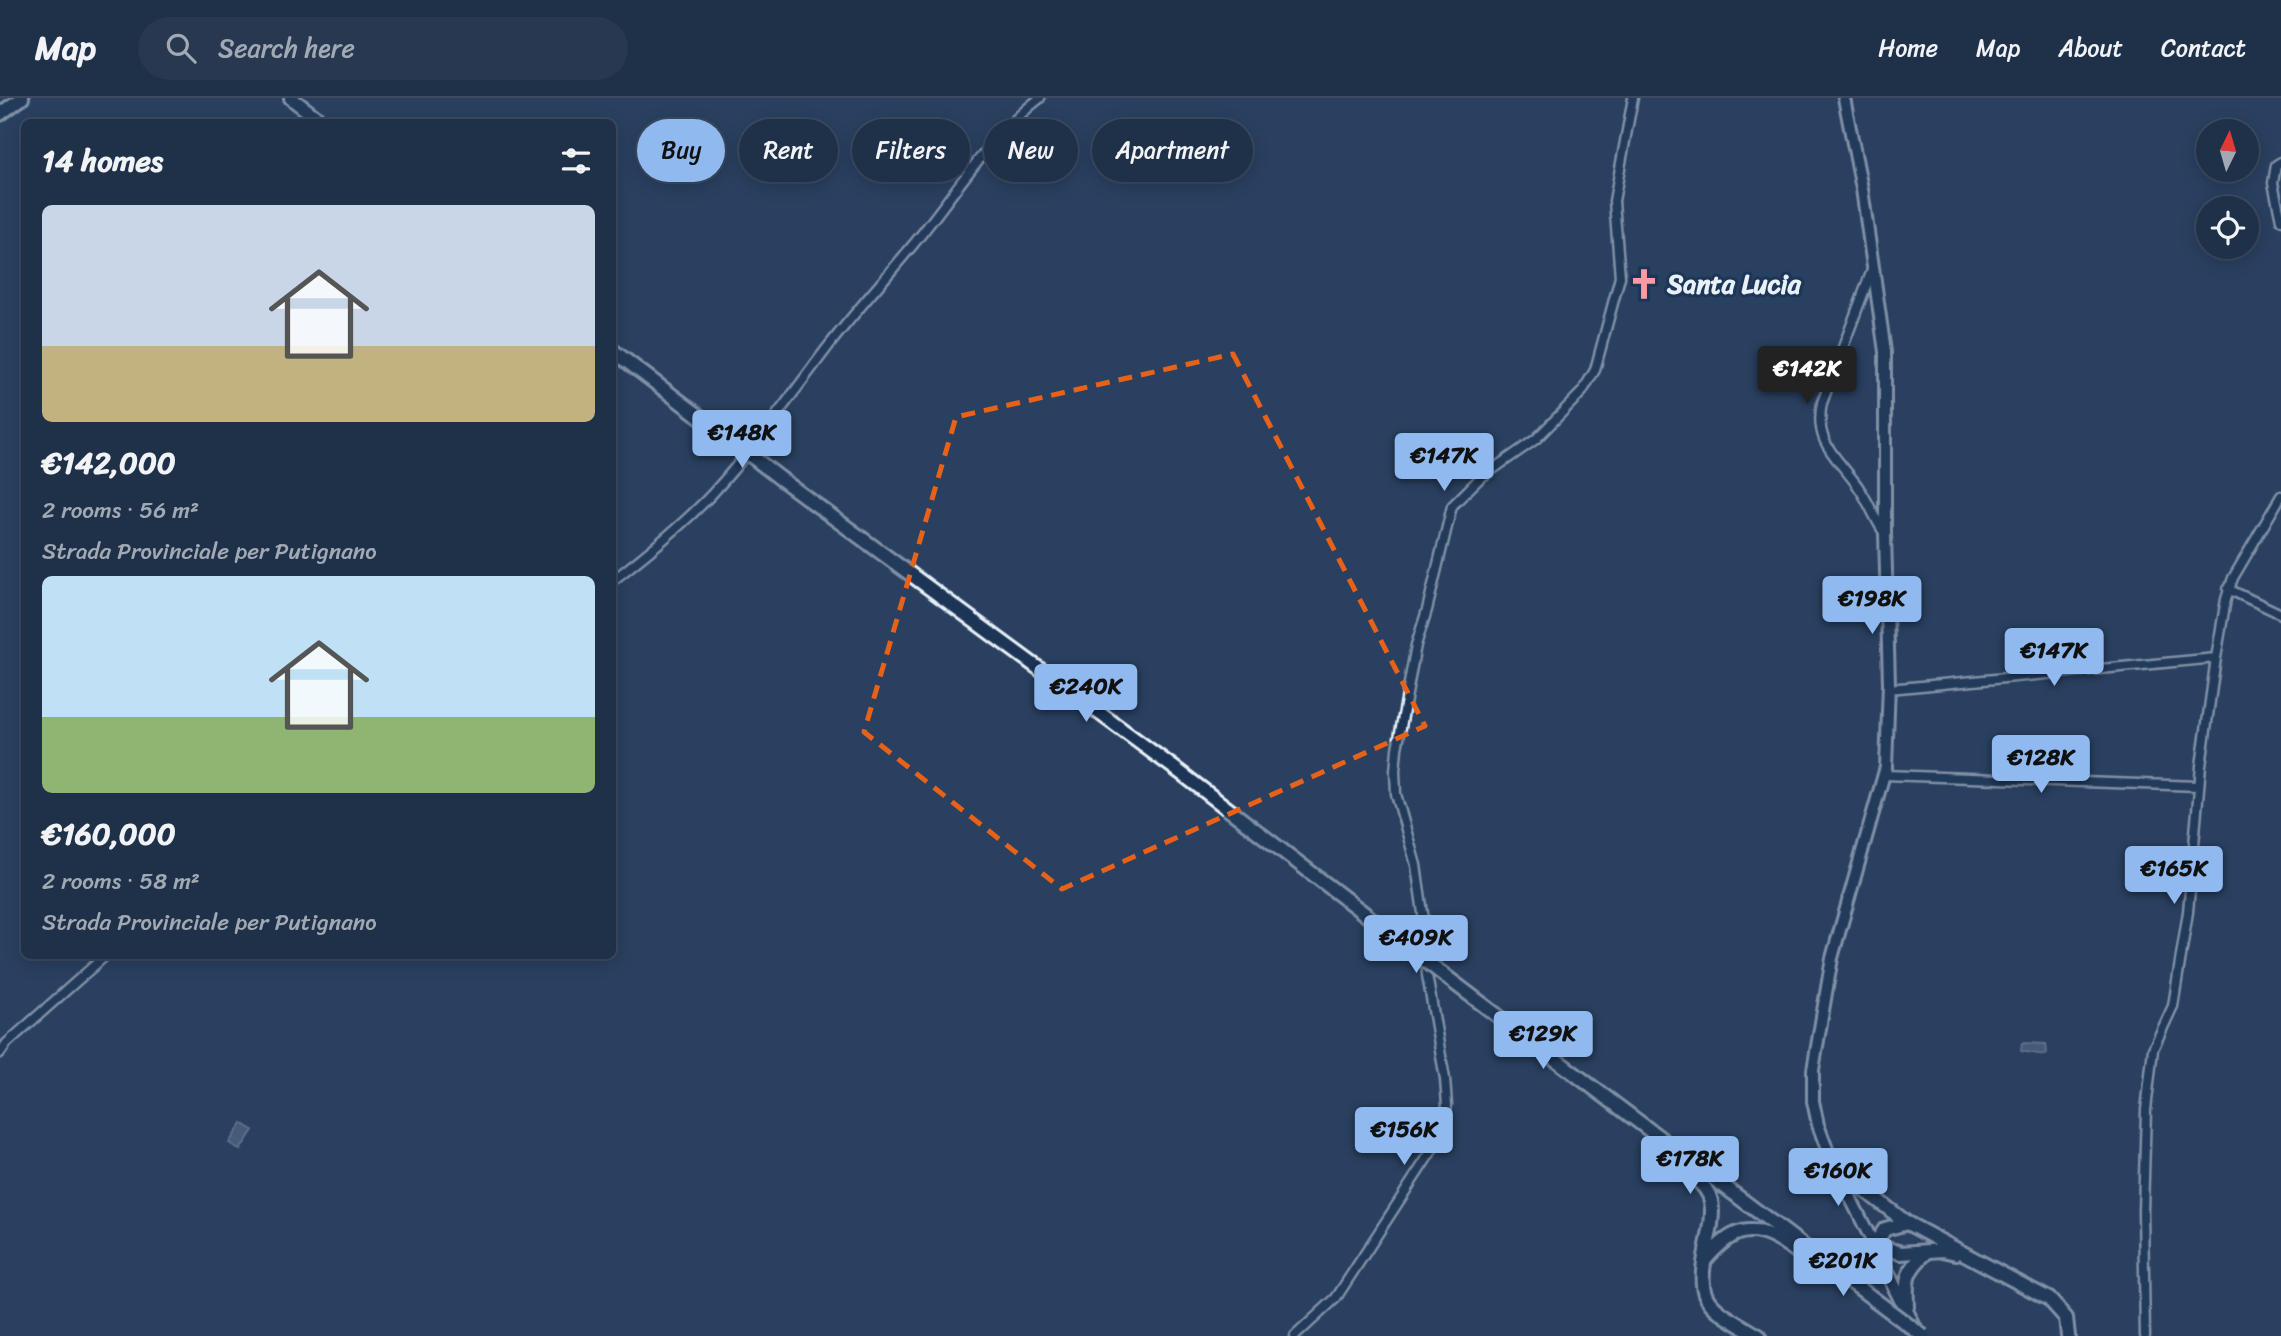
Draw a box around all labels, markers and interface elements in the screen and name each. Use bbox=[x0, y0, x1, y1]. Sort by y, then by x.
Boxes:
search box bbox=[138, 17, 628, 80]
text: Map bbox=[35, 19, 96, 77]
text: Search here bbox=[218, 25, 355, 71]
text: Home bbox=[1878, 27, 1938, 69]
text: Map bbox=[1976, 27, 2020, 69]
text: About bbox=[2058, 27, 2123, 69]
text: Contact bbox=[2161, 27, 2246, 69]
icon: search bbox=[162, 29, 200, 67]
chip: Buy bbox=[637, 119, 725, 182]
chip: Rent bbox=[739, 119, 838, 182]
chip: Filters bbox=[852, 119, 970, 182]
chip: New bbox=[984, 119, 1078, 182]
chip: Apartment bbox=[1092, 119, 1253, 182]
north arrow bbox=[2196, 119, 2259, 182]
map controls bbox=[2196, 119, 2259, 259]
text: 14 homes bbox=[42, 134, 163, 188]
icon: filters bbox=[557, 142, 595, 180]
button: locate bbox=[2196, 196, 2259, 259]
icon: home bbox=[256, 251, 382, 377]
place label: Santa Lucia bbox=[1666, 261, 1802, 307]
church icon: Santa Lucia bbox=[1627, 267, 1661, 301]
pin: €142K bbox=[1758, 346, 1856, 406]
text: €142K bbox=[1774, 348, 1840, 389]
pin: €148K bbox=[693, 410, 791, 470]
text: €148K bbox=[708, 412, 776, 453]
pin: €147K bbox=[1395, 434, 1493, 493]
text: €147K bbox=[1411, 435, 1477, 476]
text: €142,000 bbox=[42, 436, 176, 490]
text: 2 rooms · 56 m² bbox=[42, 490, 199, 531]
text: Strada Provinciale per Putignano bbox=[42, 531, 377, 572]
pin: €198K bbox=[1823, 576, 1921, 636]
text: €198K bbox=[1838, 578, 1906, 619]
icon: home bbox=[256, 622, 382, 748]
pin: €147K bbox=[2005, 628, 2103, 688]
text: €147K bbox=[2021, 630, 2087, 671]
pin: €240K bbox=[1037, 664, 1135, 724]
text: €240K bbox=[1050, 666, 1122, 707]
pin: €128K bbox=[1992, 736, 2090, 795]
text: €128K bbox=[2008, 737, 2074, 778]
text: €160,000 bbox=[42, 807, 176, 861]
pin: €165K bbox=[2125, 846, 2223, 906]
text: €165K bbox=[2141, 848, 2207, 889]
text: 2 rooms · 58 m² bbox=[42, 861, 200, 902]
text: Strada Provinciale per Putignano bbox=[42, 902, 377, 943]
pin: €409K bbox=[1367, 916, 1465, 975]
text: €409K bbox=[1380, 917, 1452, 958]
pin: €129K bbox=[1494, 1012, 1592, 1071]
text: €129K bbox=[1510, 1013, 1576, 1054]
pin: €156K bbox=[1355, 1108, 1453, 1167]
text: €156K bbox=[1371, 1109, 1437, 1150]
pin: €178K bbox=[1641, 1136, 1739, 1196]
text: €178K bbox=[1657, 1138, 1723, 1179]
pin: €160K bbox=[1789, 1148, 1887, 1208]
text: €160K bbox=[1805, 1150, 1871, 1191]
pin: €201K bbox=[1794, 1238, 1892, 1298]
text: €201K bbox=[1810, 1240, 1876, 1281]

